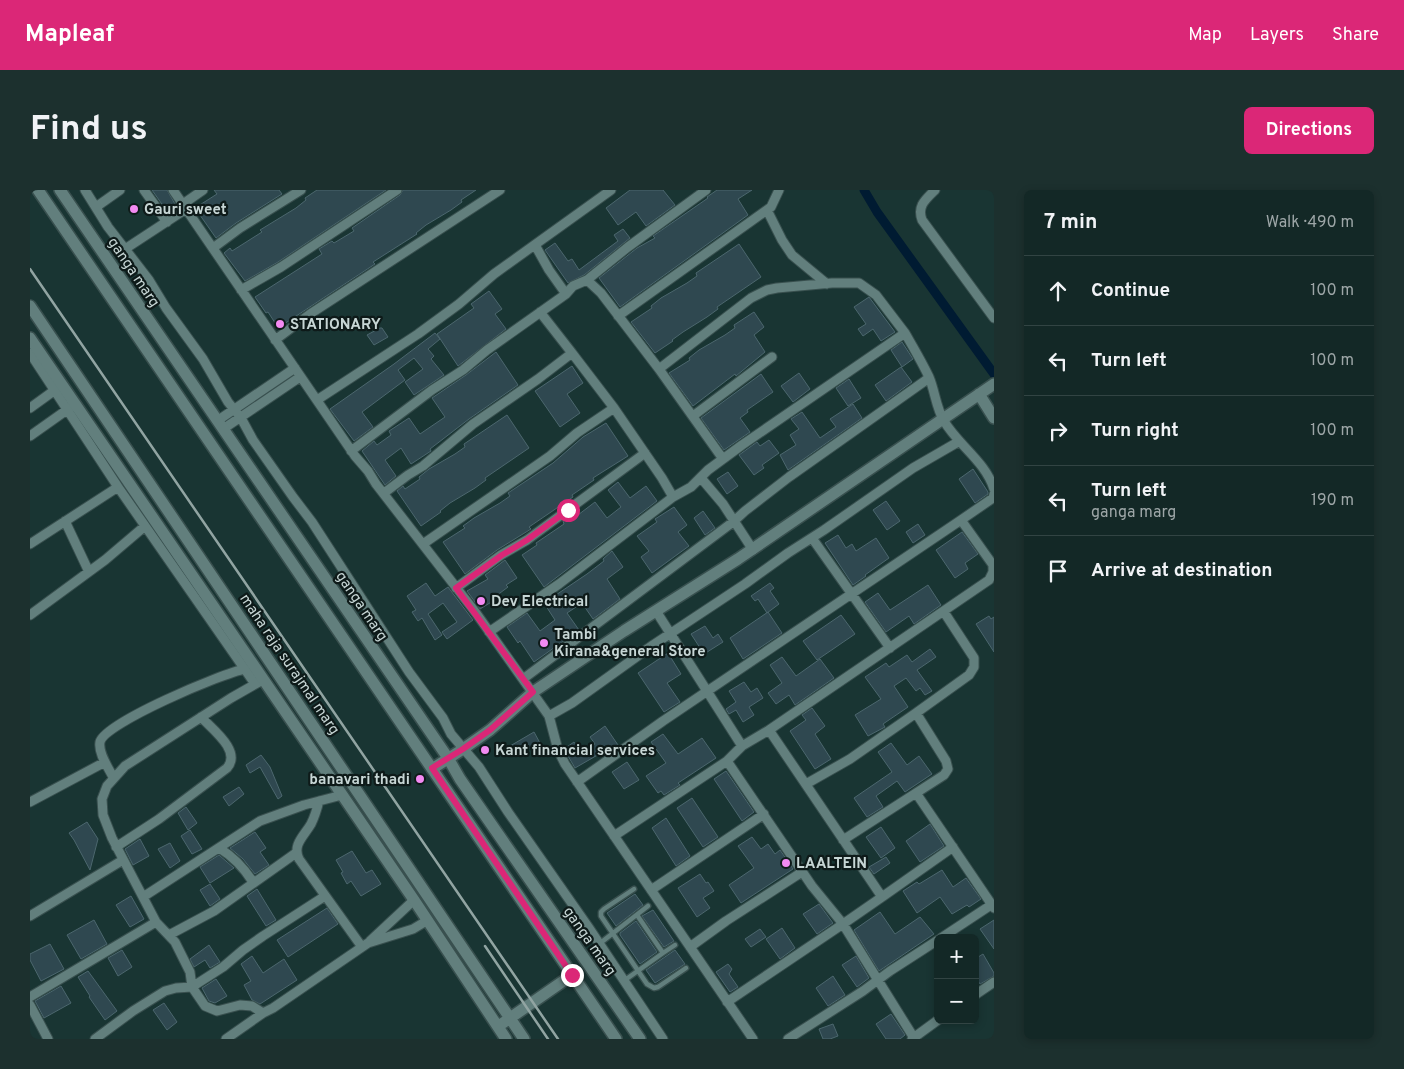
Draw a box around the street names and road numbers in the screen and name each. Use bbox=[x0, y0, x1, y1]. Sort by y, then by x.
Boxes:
street label: ganga marg bbox=[102, 234, 163, 311]
street label: ganga marg bbox=[330, 568, 391, 645]
street label: maha raja surajmal marg bbox=[235, 591, 343, 739]
street label: ganga marg bbox=[558, 904, 620, 980]

